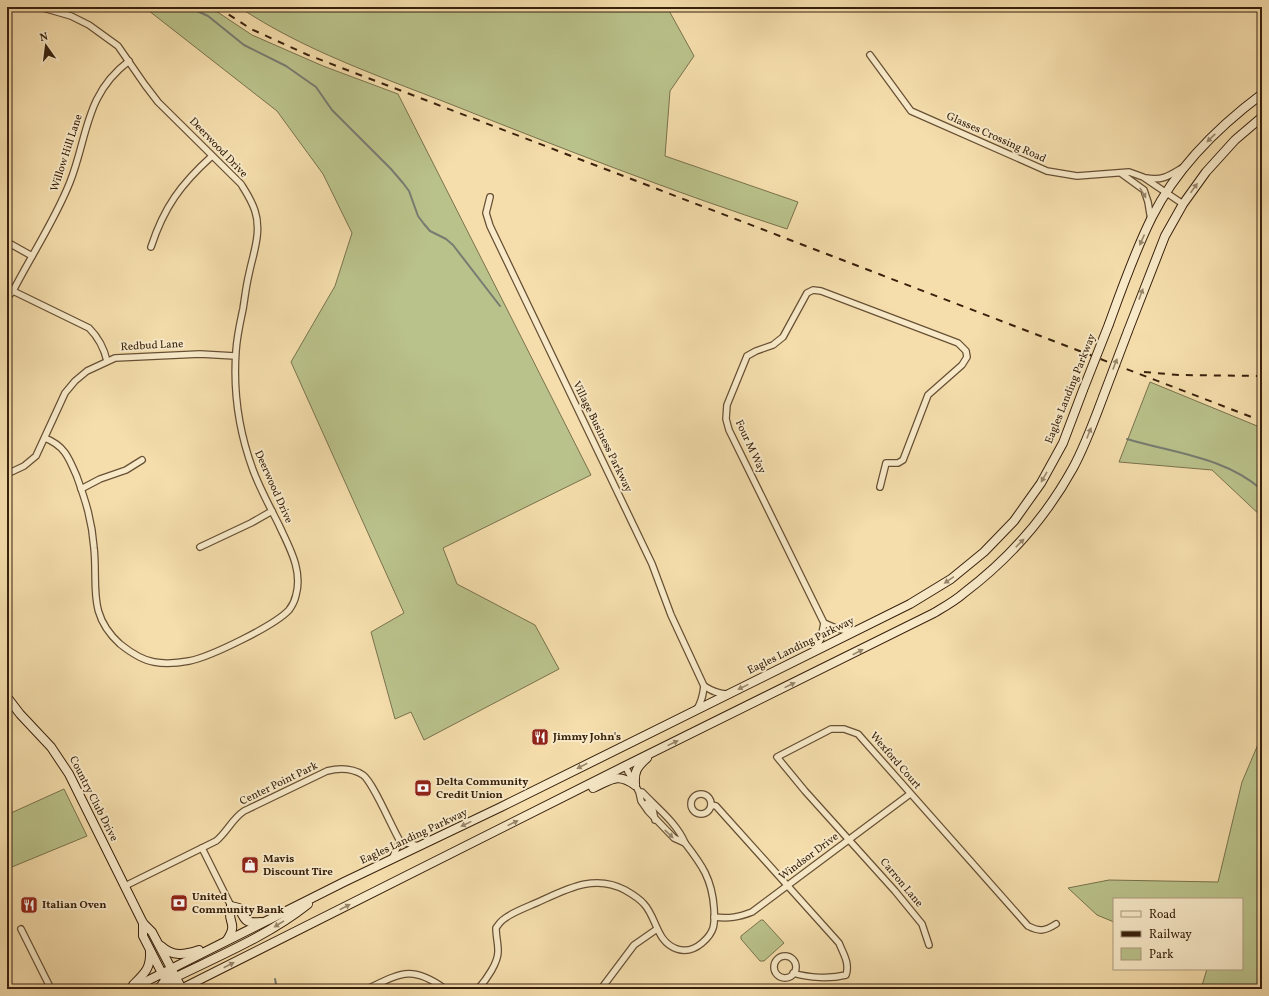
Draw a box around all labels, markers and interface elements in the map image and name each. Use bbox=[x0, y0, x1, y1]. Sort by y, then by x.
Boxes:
north arrow bbox=[26, 26, 66, 66]
text: N bbox=[38, 30, 50, 46]
street label: Glasses Crossing Road bbox=[944, 109, 1048, 167]
street label: Willow Hill Lane bbox=[47, 112, 87, 194]
street label: Deerwood Drive bbox=[185, 115, 251, 181]
one-way arrow bbox=[1206, 133, 1216, 143]
one-way arrow bbox=[1190, 183, 1198, 193]
one-way arrow bbox=[1139, 187, 1146, 198]
one-way arrow bbox=[1139, 235, 1145, 246]
one-way arrow bbox=[1139, 288, 1145, 300]
street label: Eagles Landing Parkway bbox=[1042, 332, 1100, 446]
street label: Redbud Lane bbox=[120, 337, 184, 355]
one-way arrow bbox=[1113, 358, 1119, 370]
street label: Village Business Parkway bbox=[569, 379, 635, 495]
street label: Four M Way bbox=[731, 418, 769, 476]
one-way arrow bbox=[1086, 428, 1092, 439]
street label: Deerwood Drive bbox=[250, 448, 296, 526]
one-way arrow bbox=[1041, 471, 1048, 483]
one-way arrow bbox=[1015, 538, 1025, 548]
one-way arrow bbox=[944, 576, 954, 584]
street label: Eagles Landing Parkway bbox=[745, 614, 857, 678]
one-way arrow bbox=[852, 648, 864, 655]
one-way arrow bbox=[784, 682, 795, 688]
one-way arrow bbox=[737, 684, 749, 690]
restaurant icon: Jimmy John's bbox=[530, 727, 550, 747]
street label: Wexford Court bbox=[866, 729, 924, 793]
place label: Jimmy John's bbox=[552, 730, 621, 745]
one-way arrow bbox=[667, 740, 679, 746]
street label: Country Club Drive bbox=[65, 754, 121, 844]
street label: Center Point Park bbox=[237, 759, 321, 809]
one-way arrow bbox=[576, 763, 588, 769]
place label: Delta Community Credit Union bbox=[436, 775, 529, 803]
bank icon: Delta Community Credit Union bbox=[413, 778, 433, 798]
street label: Eagles Landing Parkway bbox=[358, 805, 470, 869]
one-way arrow bbox=[507, 820, 519, 826]
one-way arrow bbox=[460, 821, 472, 827]
one-way arrow bbox=[664, 829, 674, 838]
street label: Windsor Drive bbox=[776, 830, 842, 884]
place label: Mavis Discount Tire bbox=[263, 852, 333, 880]
shop icon: Mavis Discount Tire bbox=[240, 855, 260, 875]
street label: Carron Lane bbox=[876, 855, 926, 911]
place label: United Community Bank bbox=[192, 890, 284, 918]
bank icon: United Community Bank bbox=[169, 893, 189, 913]
restaurant icon: Italian Oven bbox=[19, 895, 39, 915]
place label: Italian Oven bbox=[42, 898, 106, 913]
legend bbox=[1113, 898, 1243, 970]
one-way arrow bbox=[339, 903, 351, 910]
text: Road bbox=[1149, 907, 1176, 923]
one-way arrow bbox=[273, 921, 285, 928]
text: Railway bbox=[1149, 927, 1192, 943]
text: Park bbox=[1149, 947, 1174, 963]
one-way arrow bbox=[223, 962, 235, 968]

